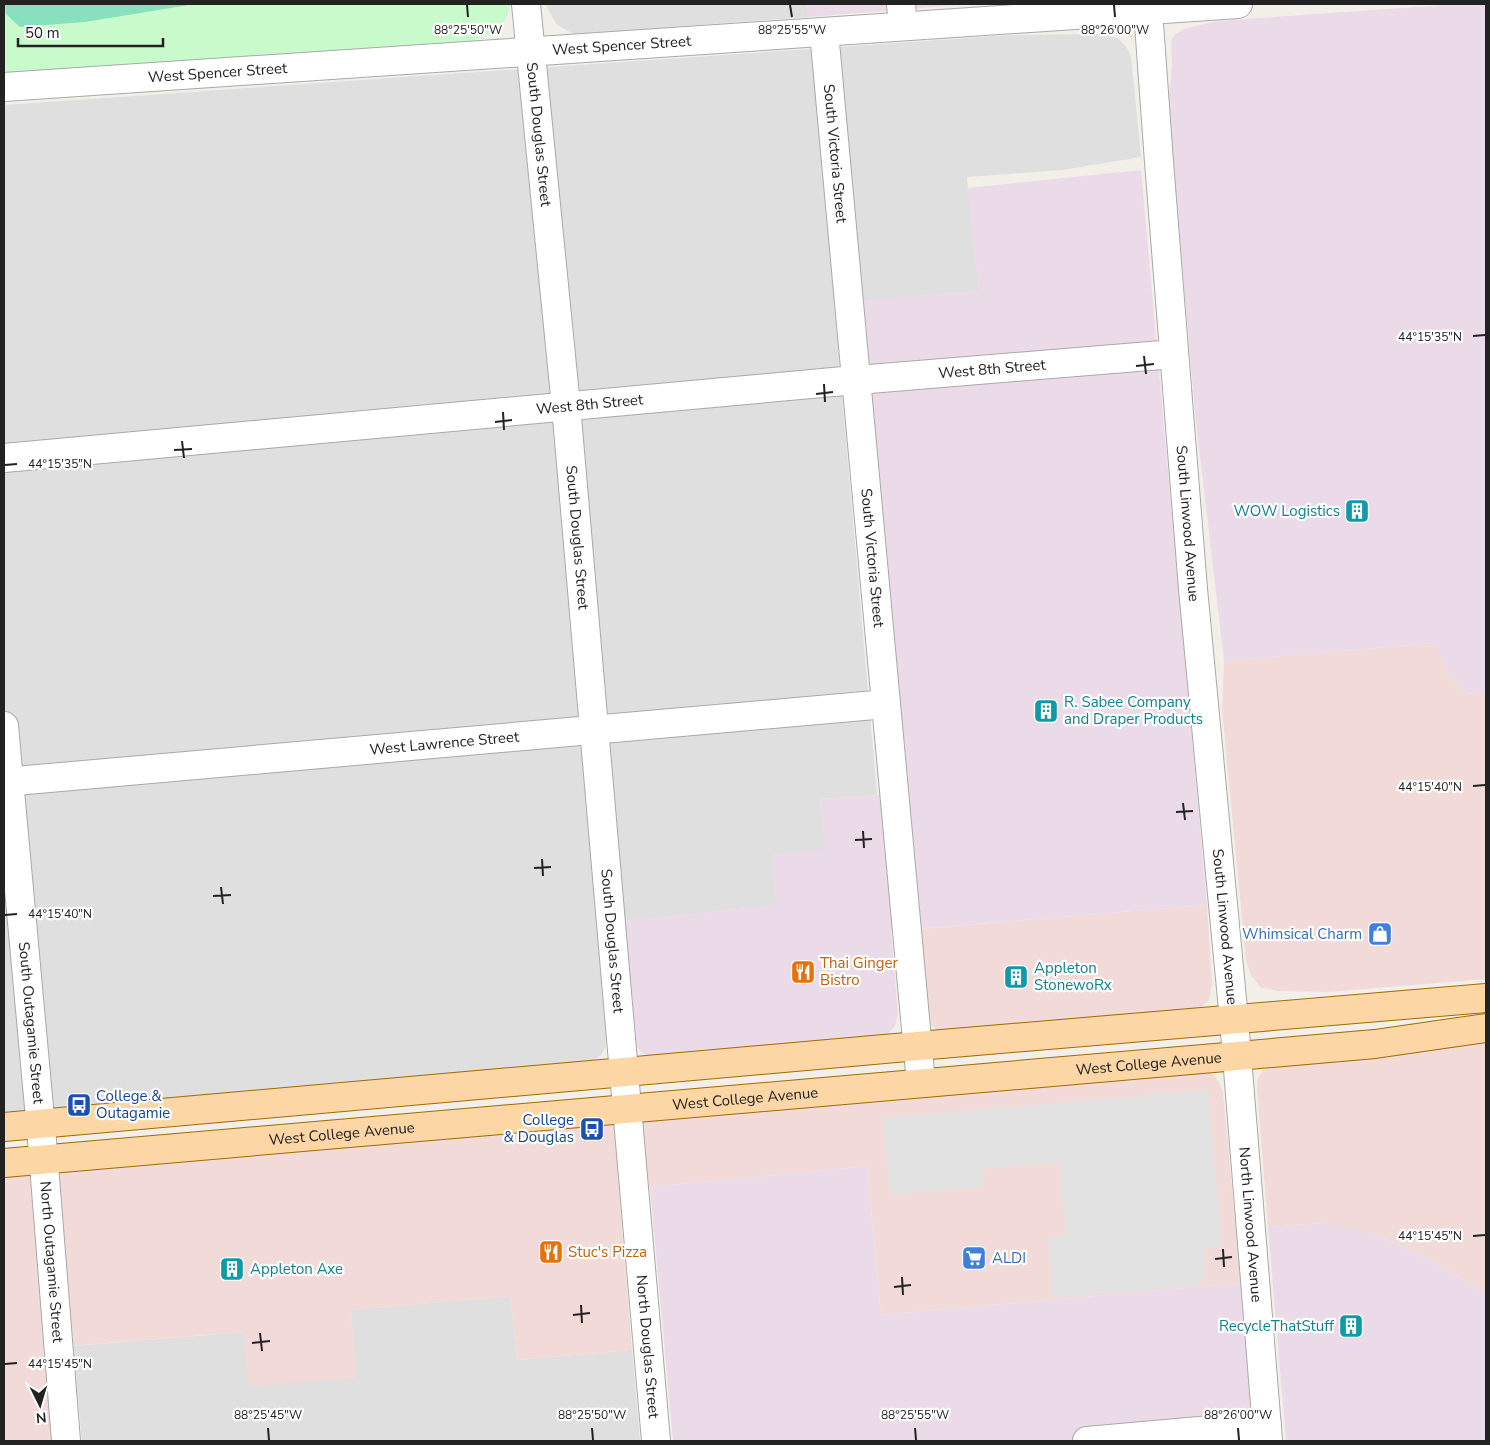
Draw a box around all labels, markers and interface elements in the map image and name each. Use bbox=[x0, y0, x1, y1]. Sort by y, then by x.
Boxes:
scale bar bbox=[18, 15, 162, 47]
text: 88°25'50"W bbox=[434, 22, 502, 38]
text: 88°25'55"W bbox=[758, 22, 826, 38]
text: 88°26'00"W bbox=[1081, 22, 1149, 38]
text: 50 m bbox=[25, 23, 60, 43]
street label: West Spencer Street bbox=[551, 31, 693, 60]
street label: West Spencer Street bbox=[147, 58, 288, 87]
street label: South Douglas Street bbox=[522, 61, 556, 208]
street label: South Victoria Street bbox=[819, 83, 852, 225]
text: 44°15'35"N bbox=[1398, 329, 1462, 345]
street label: West 8th Street bbox=[938, 355, 1047, 383]
street label: West 8th Street bbox=[535, 389, 645, 419]
street label: South Linwood Avenue bbox=[1172, 445, 1204, 602]
text: 44°15'35"N bbox=[28, 456, 92, 472]
street label: South Douglas Street bbox=[561, 465, 594, 611]
street label: South Victoria Street bbox=[856, 487, 889, 629]
building icon: WOW Logistics bbox=[1344, 498, 1370, 524]
place label: WOW Logistics bbox=[1233, 501, 1340, 521]
place label: R. Sabee Company and Draper Products bbox=[1064, 692, 1203, 729]
building icon: R. Sabee Company and Draper Products bbox=[1033, 698, 1059, 724]
street label: West Lawrence Street bbox=[369, 726, 521, 760]
text: 44°15'40"N bbox=[1398, 779, 1462, 795]
street label: South Linwood Avenue bbox=[1208, 848, 1243, 1006]
street label: South Douglas Street bbox=[596, 868, 629, 1015]
text: 44°15'40"N bbox=[28, 906, 92, 922]
shop icon: Whimsical Charm bbox=[1367, 921, 1393, 947]
place label: Whimsical Charm bbox=[1242, 924, 1362, 944]
street label: South Outagamie Street bbox=[14, 941, 49, 1105]
place label: Thai Ginger Bistro bbox=[820, 953, 898, 990]
place label: Appleton StonewoRx bbox=[1034, 958, 1112, 995]
restaurant icon: Thai Ginger Bistro bbox=[790, 959, 816, 985]
building icon: Appleton StonewoRx bbox=[1003, 964, 1029, 990]
street label: West College Avenue bbox=[1075, 1047, 1222, 1080]
street label: West College Avenue bbox=[671, 1082, 819, 1115]
place label: College & Outagamie bbox=[96, 1086, 170, 1123]
bus stop icon: College & Outagamie bbox=[66, 1092, 92, 1118]
place label: College & Douglas bbox=[503, 1110, 574, 1147]
bus stop icon: College & Douglas bbox=[579, 1116, 605, 1142]
street label: West College Avenue bbox=[268, 1117, 416, 1150]
street label: North Linwood Avenue bbox=[1234, 1146, 1267, 1303]
street label: North Outagamie Street bbox=[35, 1180, 68, 1344]
text: 44°15'45"N bbox=[1398, 1228, 1462, 1244]
restaurant icon: Stuc's Pizza bbox=[538, 1239, 564, 1265]
place label: Stuc's Pizza bbox=[568, 1242, 647, 1262]
supermarket icon: ALDI bbox=[961, 1245, 987, 1271]
place label: ALDI bbox=[992, 1248, 1026, 1268]
building icon: Appleton Axe bbox=[219, 1256, 245, 1282]
place label: Appleton Axe bbox=[250, 1259, 343, 1279]
street label: North Douglas Street bbox=[632, 1274, 664, 1420]
building icon: RecycleThatStuff bbox=[1338, 1313, 1364, 1339]
place label: RecycleThatStuff bbox=[1219, 1316, 1335, 1336]
text: 44°15'45"N bbox=[28, 1356, 92, 1372]
north arrow bbox=[15, 1380, 65, 1430]
text: 88°25'45"W bbox=[234, 1407, 302, 1423]
text: 88°25'50"W bbox=[558, 1407, 626, 1423]
text: 88°25'55"W bbox=[881, 1407, 949, 1423]
text: 88°26'00"W bbox=[1204, 1407, 1272, 1423]
text: N bbox=[35, 1408, 47, 1427]

